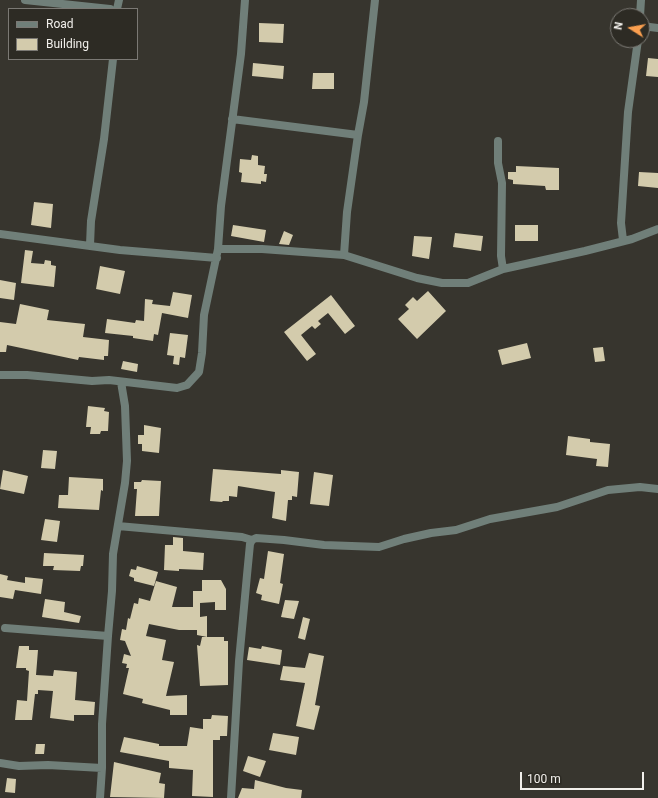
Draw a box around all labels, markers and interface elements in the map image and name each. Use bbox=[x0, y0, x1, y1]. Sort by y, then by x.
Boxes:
legend bbox=[8, 8, 138, 60]
north arrow bbox=[610, 8, 650, 48]
text: Road bbox=[46, 17, 74, 31]
text: N bbox=[612, 21, 626, 31]
text: Building bbox=[46, 37, 89, 51]
scale bar bbox=[522, 764, 646, 790]
text: 100 m bbox=[527, 772, 561, 786]

